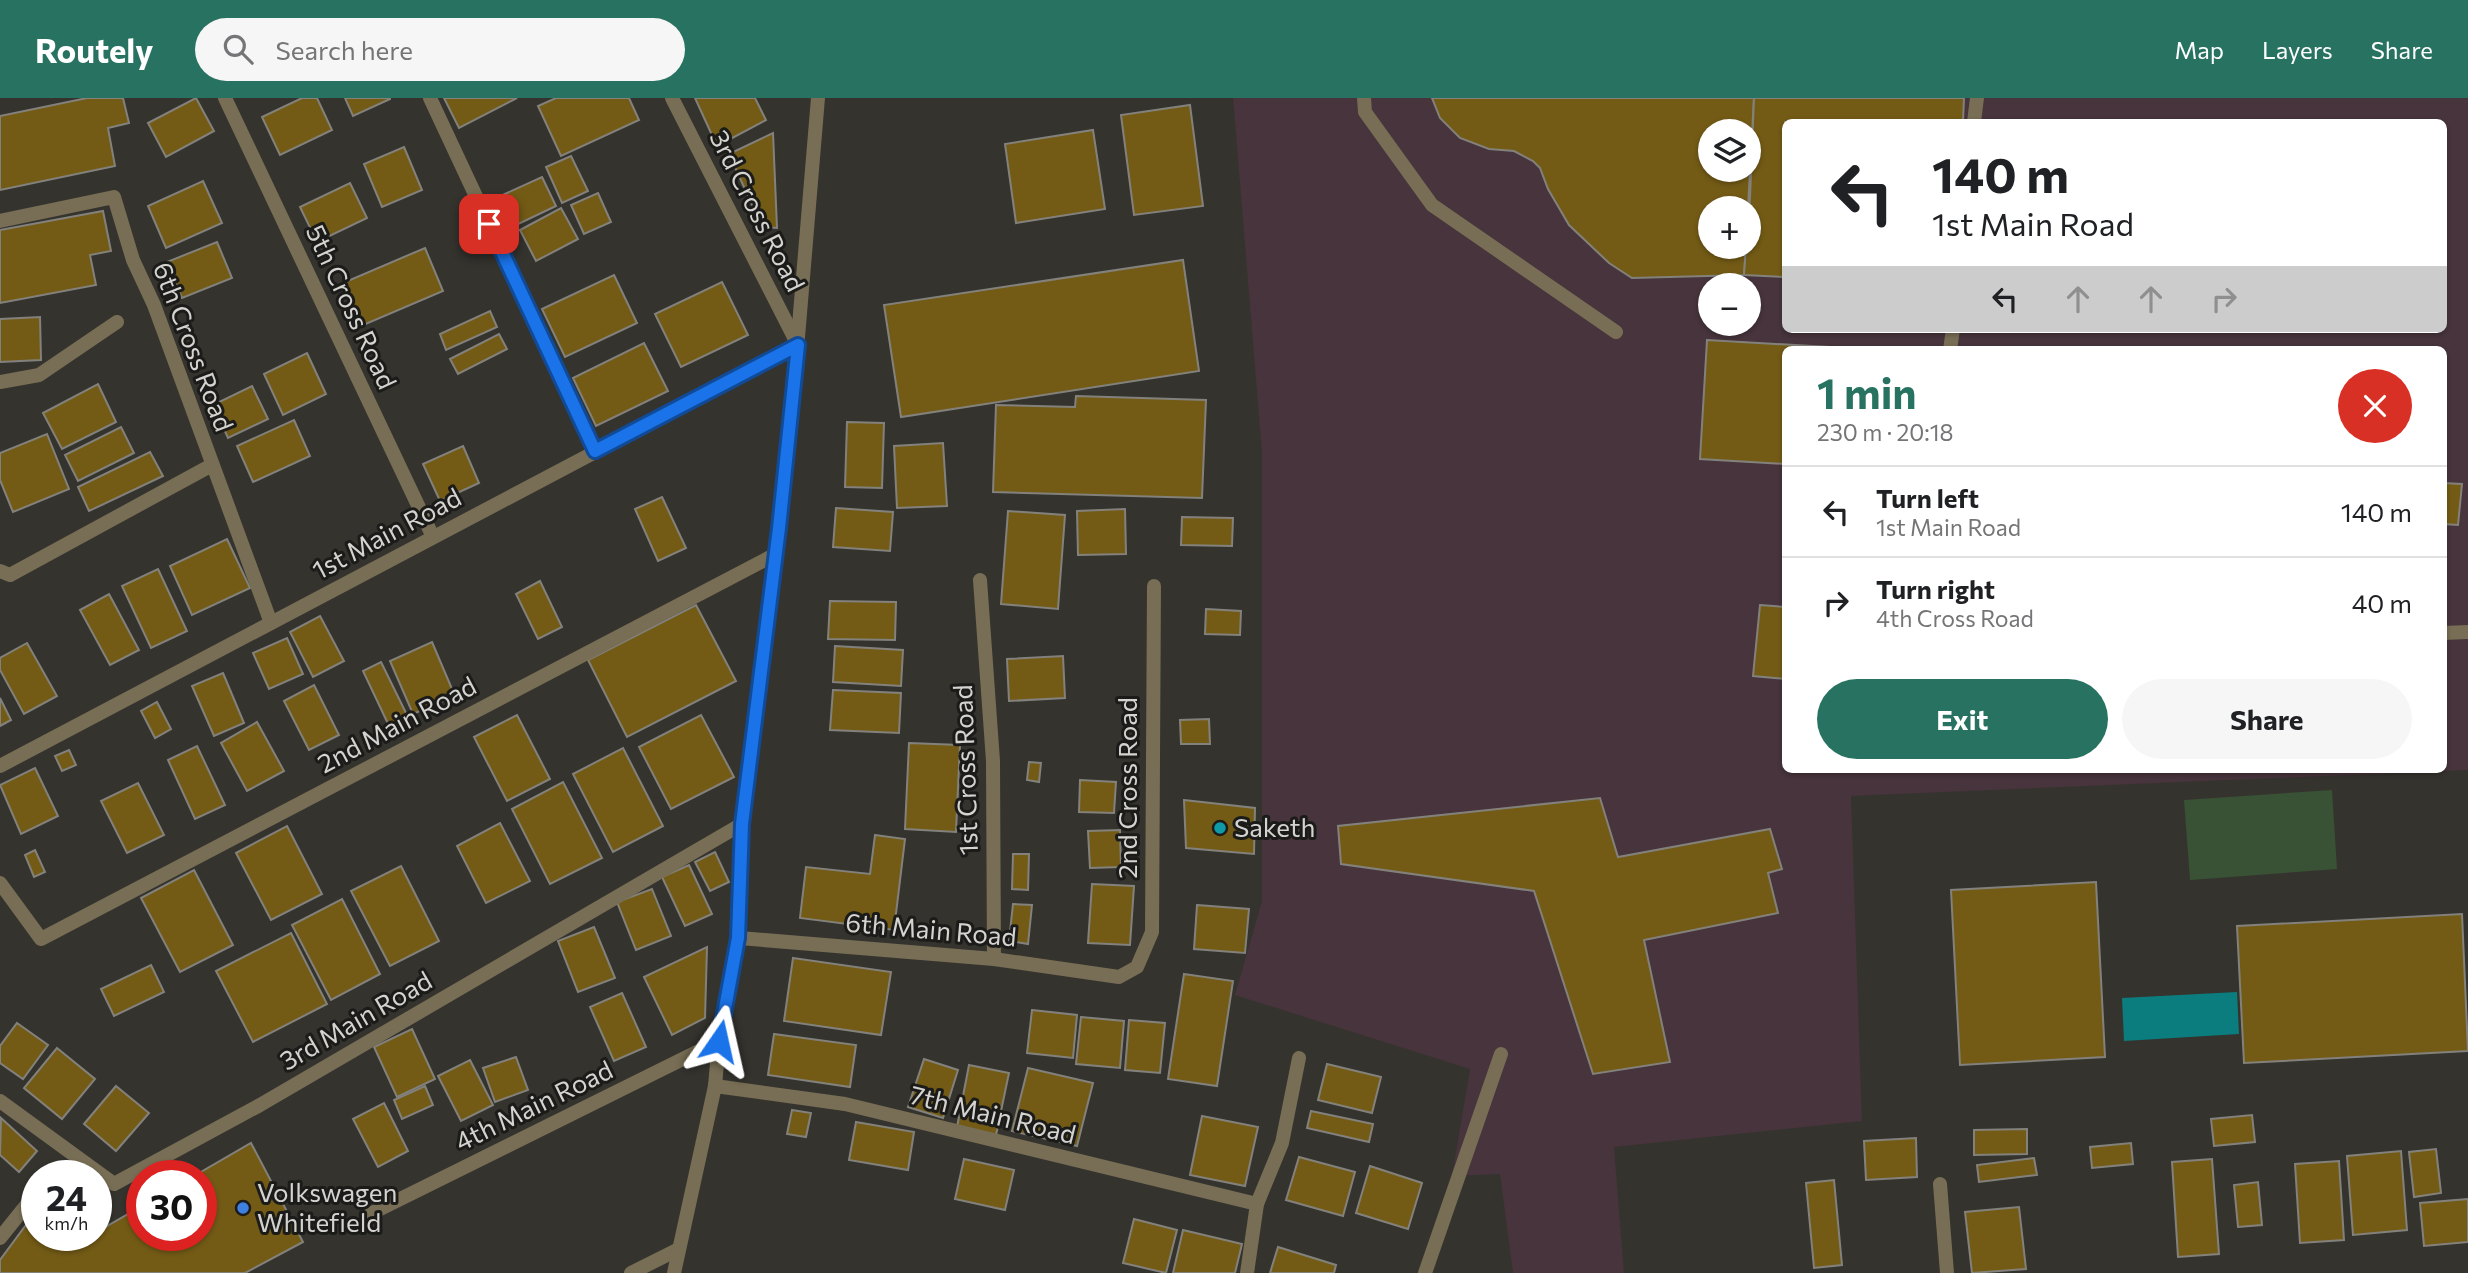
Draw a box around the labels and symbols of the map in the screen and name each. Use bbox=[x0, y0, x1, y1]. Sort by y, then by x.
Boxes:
street label: 3rd Cross Road bbox=[704, 124, 812, 296]
pin bbox=[459, 194, 519, 254]
street label: 5th Cross Road bbox=[301, 219, 404, 394]
street label: 6th Cross Road bbox=[148, 258, 241, 435]
street label: 1st Main Road bbox=[307, 480, 466, 585]
street label: 2nd Main Road bbox=[312, 669, 481, 778]
street label: 1st Cross Road bbox=[946, 684, 983, 856]
street label: 2nd Cross Road bbox=[1111, 697, 1142, 879]
place label: Saketh bbox=[1234, 811, 1315, 842]
marker: Saketh bbox=[1212, 820, 1228, 836]
street label: 6th Main Road bbox=[844, 906, 1018, 951]
street label: 3rd Main Road bbox=[274, 964, 437, 1076]
position arrow bbox=[682, 1004, 756, 1078]
street label: 4th Main Road bbox=[449, 1053, 617, 1156]
street label: 7th Main Road bbox=[907, 1078, 1079, 1149]
speed limit sign: 30 bbox=[126, 1160, 217, 1251]
place label: Volkswagen Whitefield bbox=[257, 1176, 397, 1237]
marker: Volkswagen Whitefield bbox=[235, 1200, 251, 1216]

